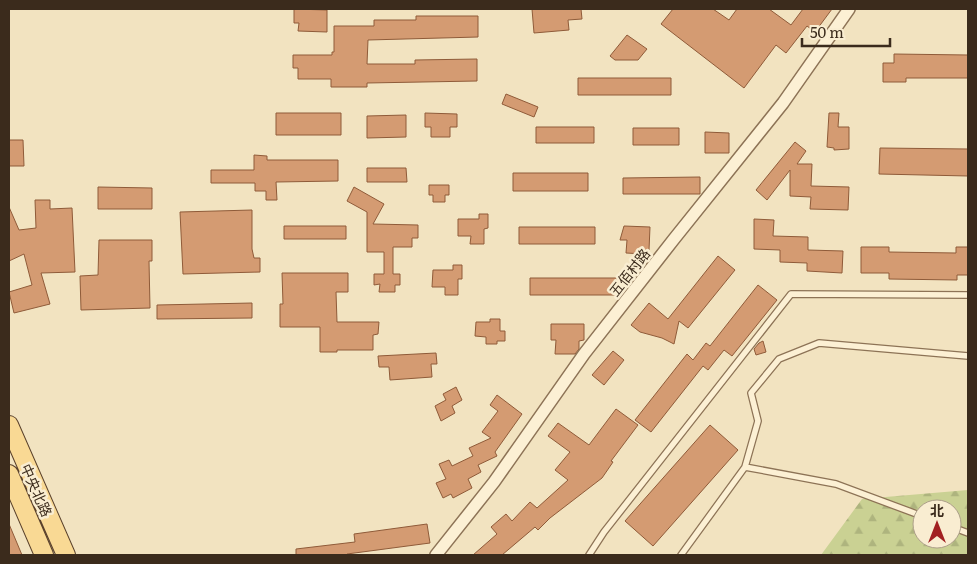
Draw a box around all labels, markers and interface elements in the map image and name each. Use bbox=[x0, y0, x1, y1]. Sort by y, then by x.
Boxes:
scale bar bbox=[802, 15, 890, 47]
text: 50 m bbox=[810, 20, 844, 43]
street label: 五佰村路 bbox=[604, 244, 654, 300]
street label: 中央北路 bbox=[16, 460, 58, 520]
north arrow bbox=[912, 499, 962, 549]
text: 北 bbox=[930, 500, 944, 520]

